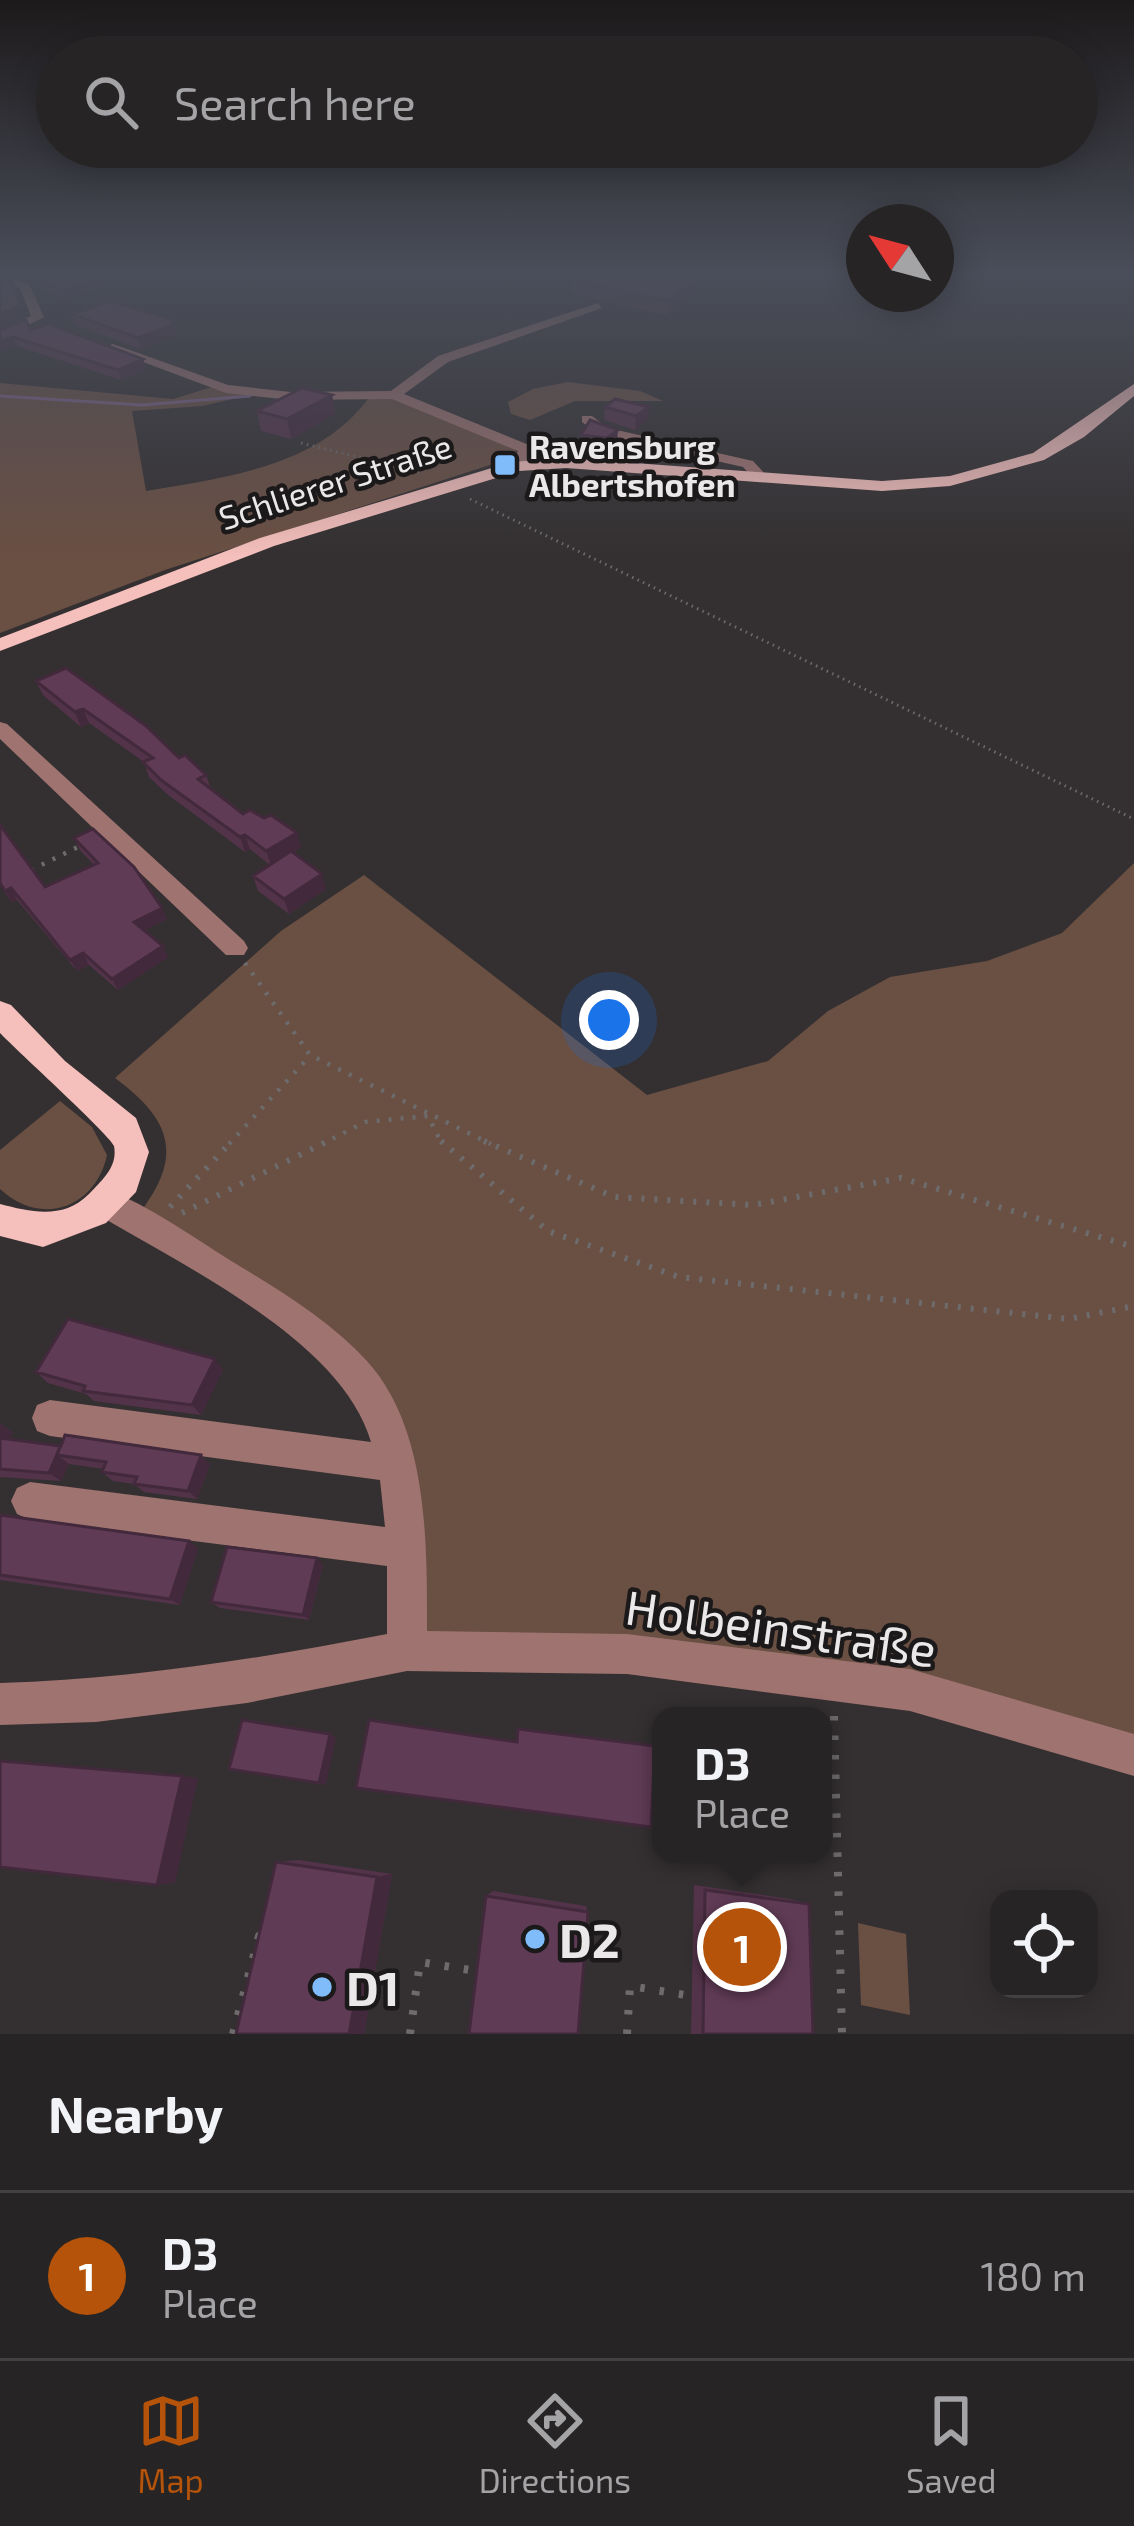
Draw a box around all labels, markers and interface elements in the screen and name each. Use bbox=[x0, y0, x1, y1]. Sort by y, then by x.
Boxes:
search box bbox=[36, 36, 1098, 168]
icon: search bbox=[78, 69, 144, 135]
text: Search here bbox=[174, 75, 416, 129]
north arrow bbox=[846, 204, 954, 312]
street label: Schlierer Straße bbox=[214, 425, 456, 537]
place label: Ravensburg Albertshofen bbox=[529, 426, 736, 504]
marker: Ravensburg Albertshofen bbox=[492, 452, 518, 478]
your location bbox=[579, 990, 639, 1050]
street label: Holbeinstraße bbox=[622, 1577, 940, 1677]
popup bbox=[652, 1707, 832, 1863]
text: D3 bbox=[694, 1735, 750, 1789]
text: Place bbox=[694, 1789, 790, 1836]
map controls bbox=[990, 1890, 1098, 1998]
button: locate bbox=[990, 1890, 1098, 1998]
pin: 1 bbox=[703, 1902, 781, 1992]
place label: D2 bbox=[559, 1910, 620, 1968]
marker: D2 bbox=[522, 1926, 548, 1952]
place label: D1 bbox=[346, 1958, 400, 2016]
marker: D1 bbox=[309, 1974, 335, 2000]
text: Nearby bbox=[48, 2082, 223, 2143]
text: D3 bbox=[162, 2225, 218, 2279]
text: 1 bbox=[79, 2252, 95, 2299]
text: 180 m bbox=[980, 2252, 1086, 2299]
text: Place bbox=[162, 2279, 258, 2326]
tab: Map bbox=[138, 2388, 204, 2500]
tab: Directions bbox=[479, 2388, 631, 2500]
tab: Saved bbox=[906, 2388, 996, 2500]

